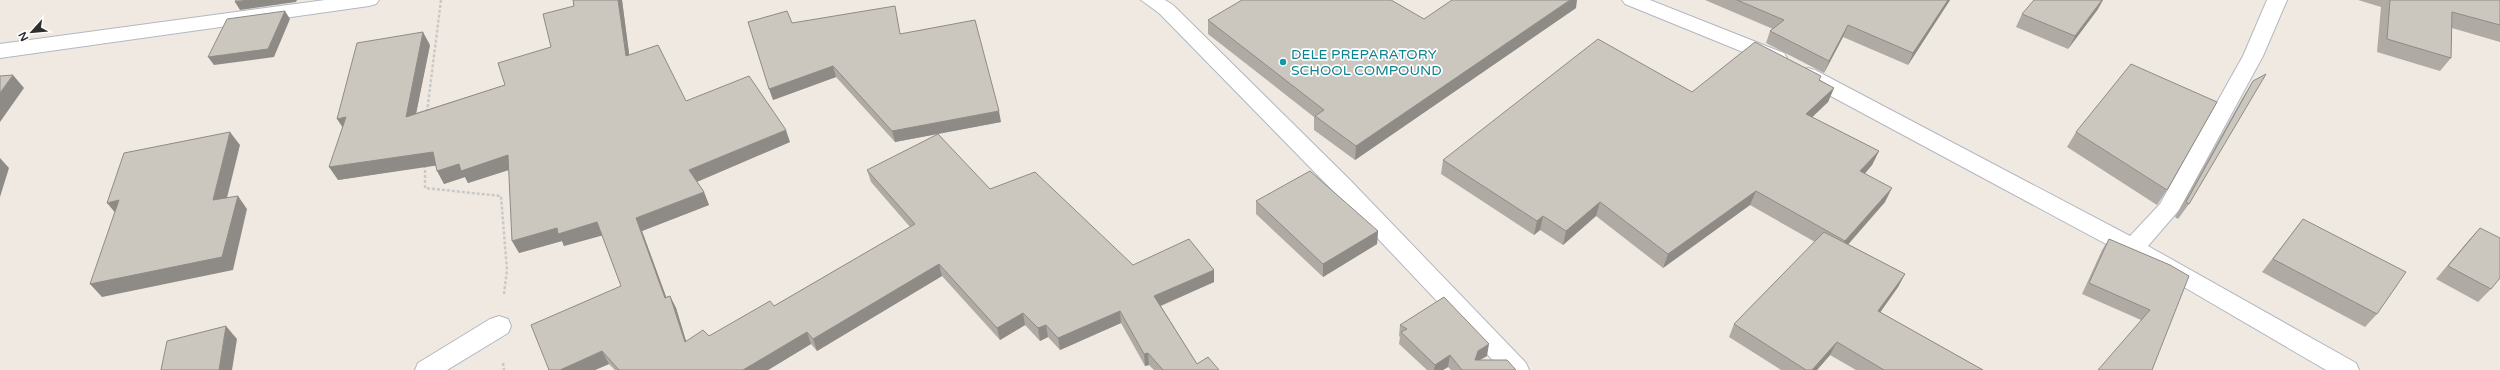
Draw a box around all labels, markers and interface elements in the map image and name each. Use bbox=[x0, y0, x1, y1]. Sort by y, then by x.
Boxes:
north arrow bbox=[12, 12, 52, 52]
text: N bbox=[16, 29, 31, 43]
place label: DELE PREPARATORY SCHOOL COMPOUND bbox=[1291, 46, 1442, 79]
marker: DELE PREPARATORY SCHOOL COMPOUND bbox=[1278, 57, 1288, 67]

